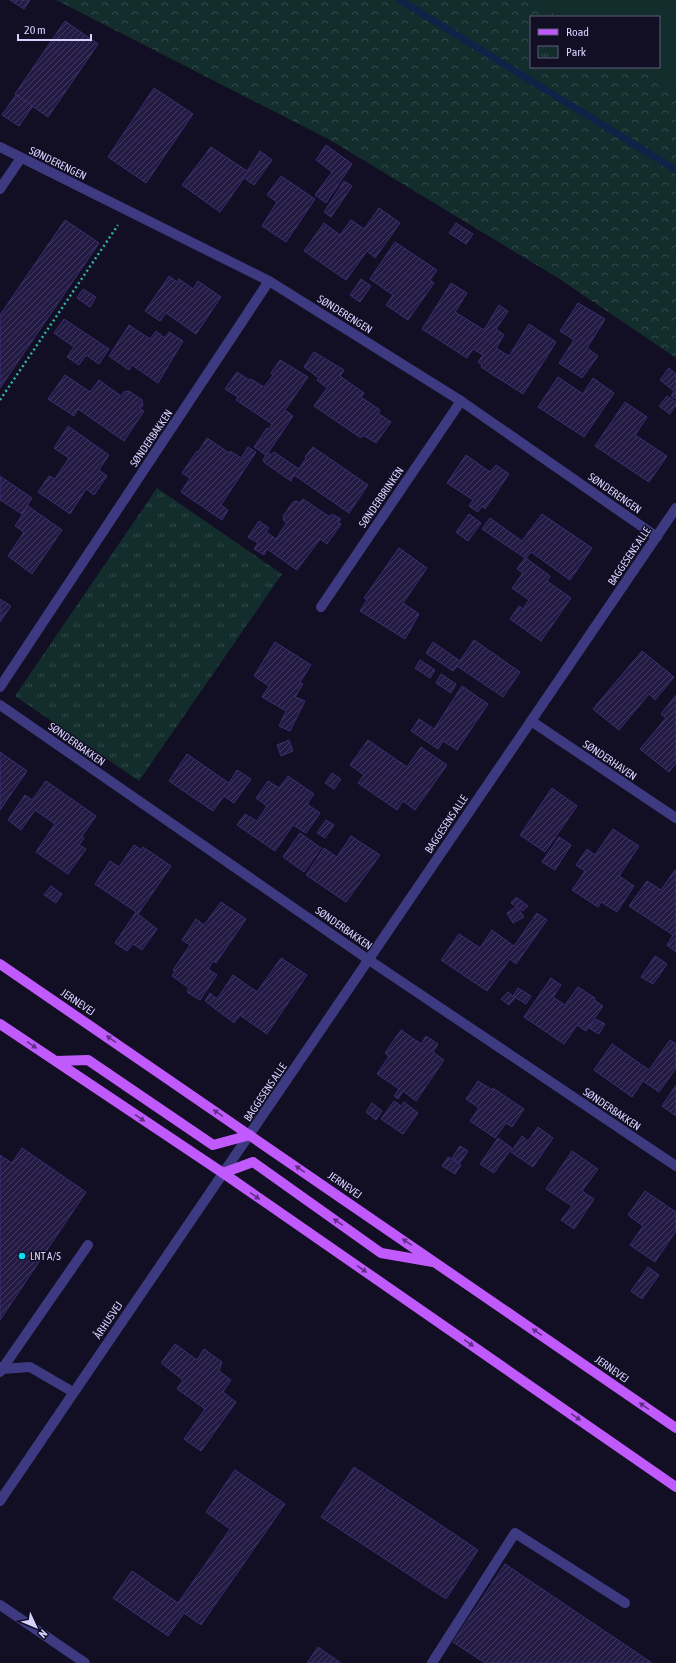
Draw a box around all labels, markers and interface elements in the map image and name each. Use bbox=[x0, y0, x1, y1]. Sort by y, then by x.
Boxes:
scale bar bbox=[18, 16, 91, 42]
legend bbox=[530, 16, 660, 68]
text: 20 m bbox=[24, 23, 46, 37]
text: Road bbox=[566, 25, 589, 39]
text: Park bbox=[566, 45, 587, 59]
street label: SØNDERENGEN bbox=[27, 144, 89, 182]
street label: SØNDERENGEN bbox=[316, 292, 374, 336]
street label: SØNDERBAKKEN bbox=[127, 407, 175, 469]
street label: SØNDERBRINKEN bbox=[356, 464, 406, 530]
street label: SØNDERENGEN bbox=[586, 470, 644, 516]
street label: BAGGESENS ALLE bbox=[605, 524, 653, 587]
street label: SØNDERBAKKEN bbox=[46, 720, 108, 768]
street label: SØNDERHAVEN bbox=[581, 738, 639, 782]
street label: BAGGESENS ALLE bbox=[422, 792, 470, 855]
street label: SØNDERBAKKEN bbox=[313, 904, 375, 952]
street label: JERNEVEJ bbox=[59, 986, 97, 1018]
one-way arrow bbox=[105, 1036, 116, 1043]
one-way arrow bbox=[27, 1041, 38, 1049]
street label: BAGGESENS ALLE bbox=[241, 1060, 289, 1123]
street label: SØNDERBAKKEN bbox=[581, 1085, 643, 1133]
one-way arrow bbox=[213, 1109, 223, 1117]
one-way arrow bbox=[135, 1114, 145, 1122]
one-way arrow bbox=[294, 1165, 305, 1173]
street label: JERNEVEJ bbox=[326, 1169, 364, 1201]
one-way arrow bbox=[249, 1192, 260, 1200]
one-way arrow bbox=[332, 1218, 343, 1226]
one-way arrow bbox=[401, 1238, 412, 1246]
place label: LNT A/S bbox=[30, 1250, 61, 1262]
marker: LNT A/S bbox=[17, 1251, 27, 1261]
one-way arrow bbox=[356, 1265, 367, 1273]
street label: ÅRHUSVEJ bbox=[90, 1299, 125, 1341]
one-way arrow bbox=[532, 1328, 542, 1336]
one-way arrow bbox=[463, 1339, 474, 1347]
street label: JERNEVEJ bbox=[593, 1353, 631, 1385]
one-way arrow bbox=[639, 1402, 649, 1410]
one-way arrow bbox=[570, 1413, 581, 1421]
north arrow bbox=[16, 1607, 56, 1647]
text: N bbox=[37, 1627, 50, 1640]

